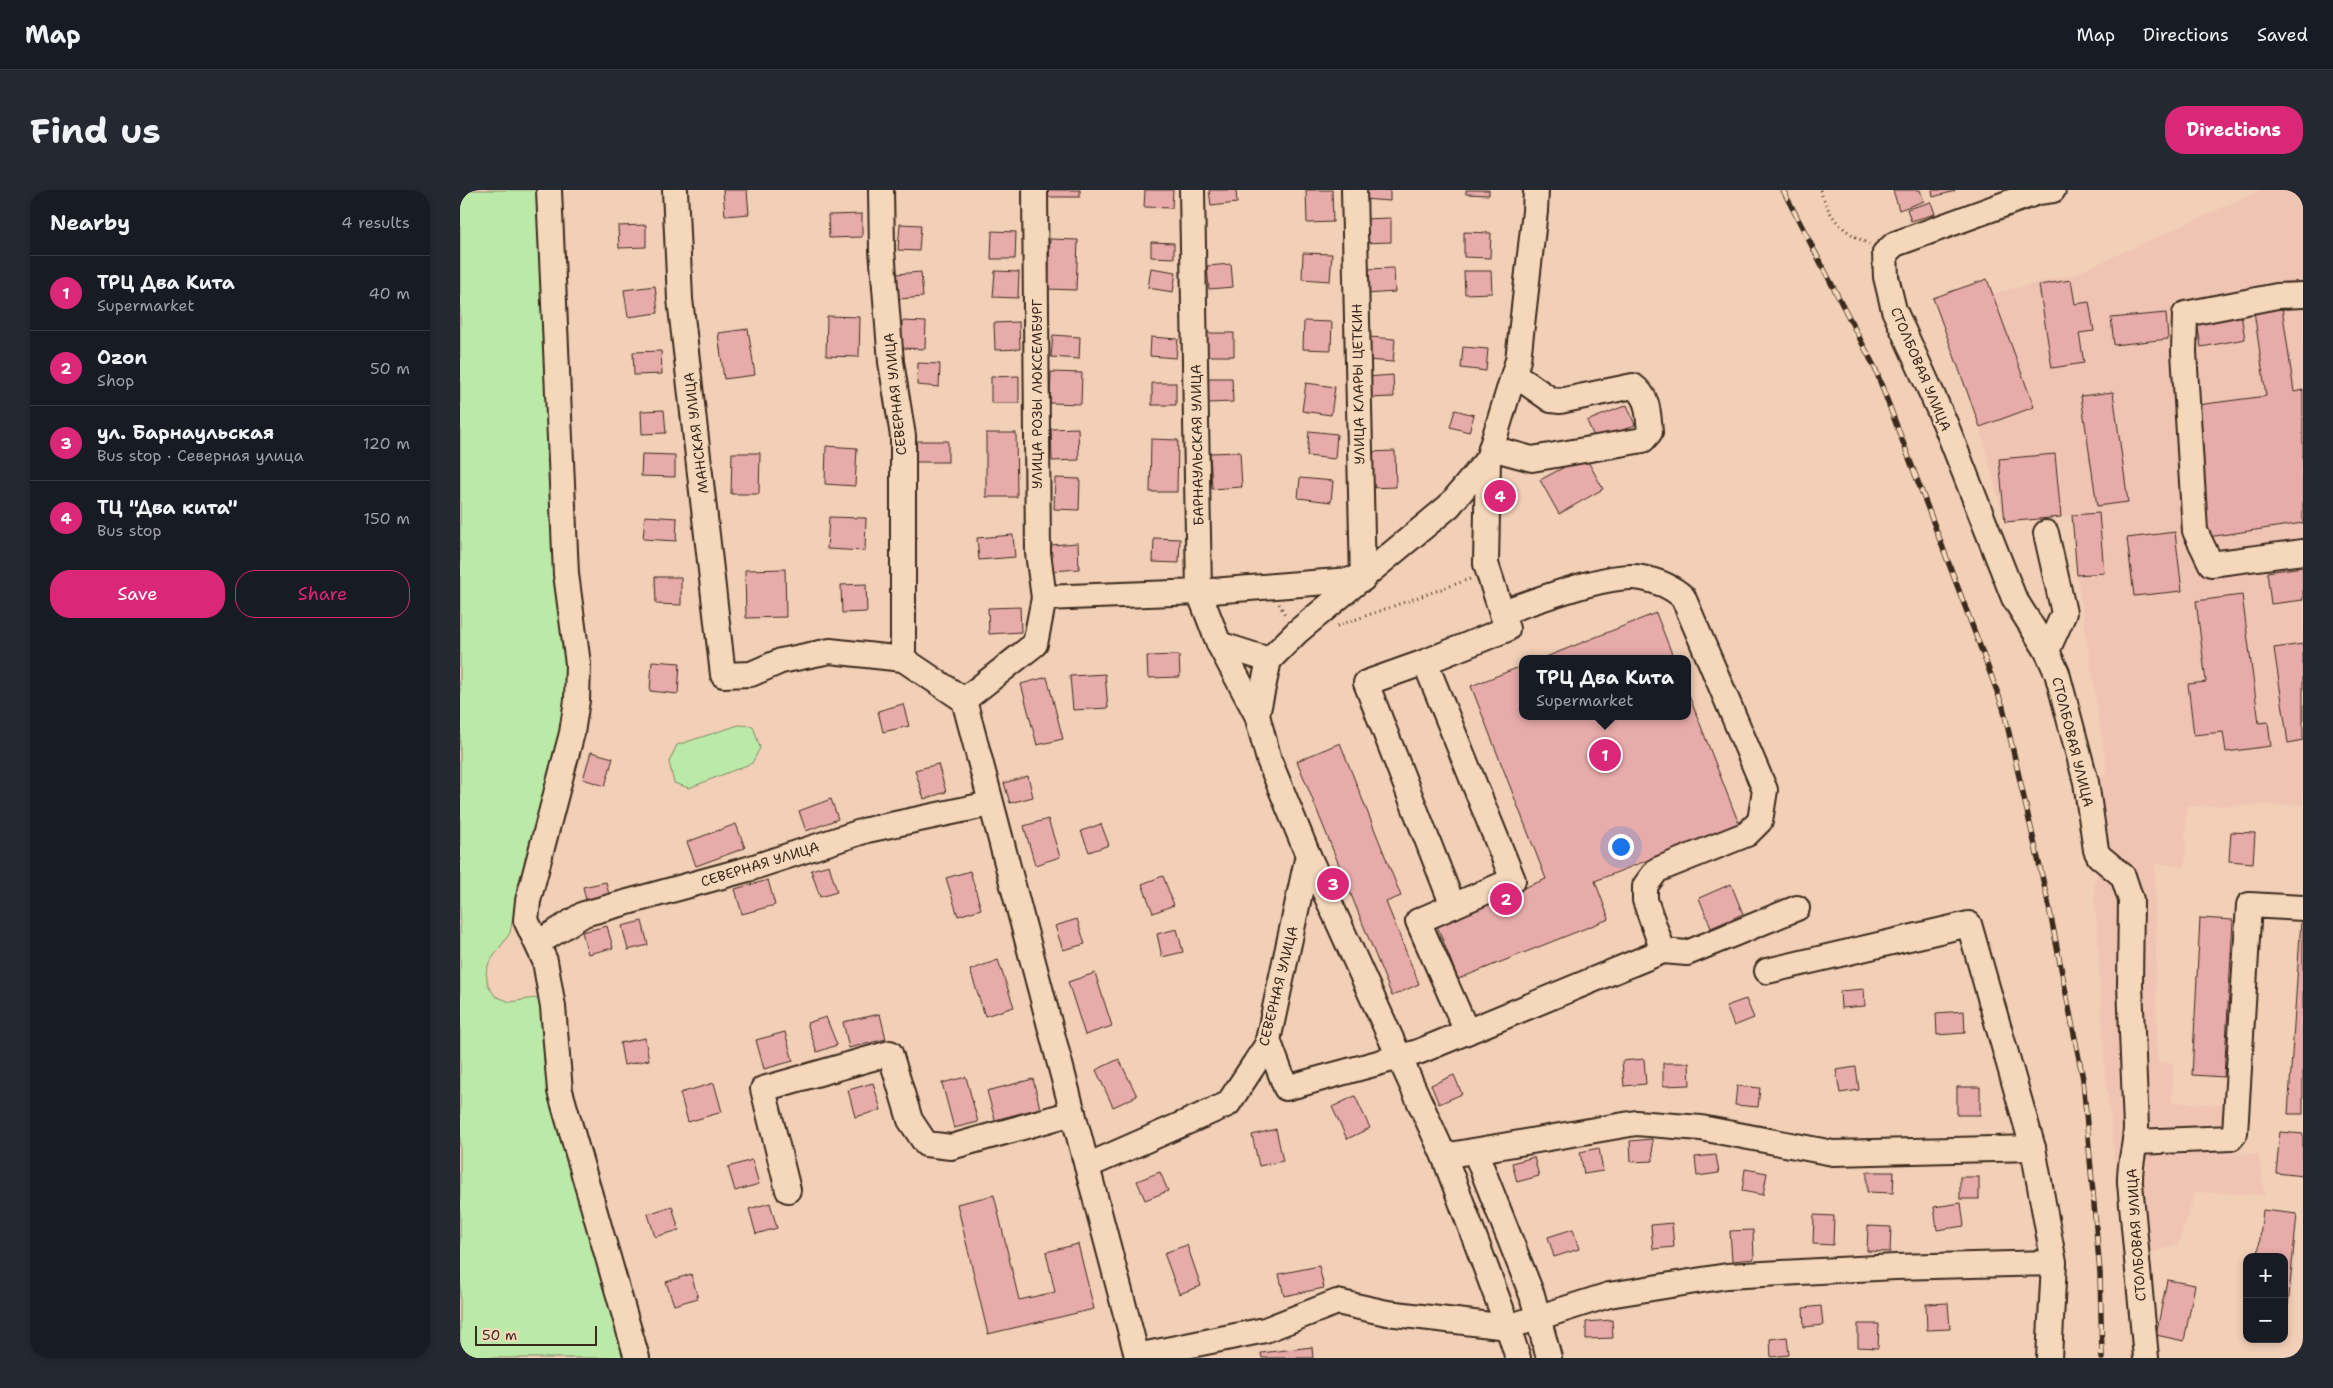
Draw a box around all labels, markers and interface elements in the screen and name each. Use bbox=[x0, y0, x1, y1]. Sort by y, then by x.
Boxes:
text: Map bbox=[25, 19, 81, 51]
text: Map bbox=[2077, 23, 2115, 47]
text: Directions bbox=[2143, 23, 2229, 47]
text: Saved bbox=[2257, 23, 2308, 47]
button: Directions bbox=[2165, 106, 2303, 154]
text: Find us bbox=[30, 107, 161, 154]
text: Nearby bbox=[50, 209, 130, 237]
text: 4 results bbox=[341, 212, 410, 233]
text: ТРЦ Два Кита bbox=[97, 270, 235, 295]
text: 1 bbox=[62, 283, 70, 304]
text: 40 m bbox=[368, 283, 410, 304]
text: Supermarket bbox=[97, 295, 194, 316]
street label: УЛИЦА РОЗЫ ЛЮКСЕМБУРГ bbox=[1028, 298, 1046, 489]
street label: УЛИЦА КЛАРЫ ЦЕТКИН bbox=[1348, 303, 1368, 465]
street label: СТОЛБОВАЯ УЛИЦА bbox=[1887, 304, 1955, 434]
street label: СЕВЕРНАЯ УЛИЦА bbox=[880, 332, 910, 456]
text: Ozon bbox=[97, 345, 147, 370]
text: 2 bbox=[60, 358, 72, 379]
text: 50 m bbox=[370, 358, 410, 379]
street label: БАРНАУЛЬСКАЯ УЛИЦА bbox=[1187, 364, 1207, 526]
text: Shop bbox=[97, 370, 134, 391]
street label: МАНСКАЯ УЛИЦА bbox=[680, 371, 712, 495]
text: ул. Барнаульская bbox=[97, 420, 274, 445]
text: 3 bbox=[60, 433, 72, 454]
text: 120 m bbox=[363, 433, 410, 454]
text: Bus stop · Северная улица bbox=[97, 445, 304, 466]
pin: 4 bbox=[1484, 477, 1516, 515]
text: ТЦ "Два кита" bbox=[97, 495, 238, 520]
text: 4 bbox=[60, 508, 72, 529]
text: 150 m bbox=[363, 508, 410, 529]
text: Bus stop bbox=[97, 520, 162, 541]
button: Save bbox=[50, 570, 225, 618]
button: Share bbox=[235, 570, 410, 618]
popup bbox=[1519, 655, 1691, 720]
text: ТРЦ Два Кита bbox=[1536, 665, 1674, 690]
street label: СТОЛБОВАЯ УЛИЦА bbox=[2048, 675, 2098, 809]
text: Supermarket bbox=[1536, 690, 1634, 711]
pin: 1 bbox=[1589, 736, 1621, 774]
your location bbox=[1608, 834, 1634, 860]
street label: СЕВЕРНАЯ УЛИЦА bbox=[699, 837, 821, 891]
pin: 3 bbox=[1317, 865, 1349, 903]
pin: 2 bbox=[1490, 880, 1522, 918]
street label: СЕВЕРНАЯ УЛИЦА bbox=[1254, 924, 1302, 1048]
street label: СТОЛБОВАЯ УЛИЦА bbox=[2122, 1168, 2150, 1302]
map controls bbox=[2243, 1253, 2288, 1343]
button: + bbox=[2243, 1253, 2288, 1298]
button: − bbox=[2243, 1298, 2288, 1343]
scale bar bbox=[475, 1323, 598, 1346]
text: 50 m bbox=[482, 1326, 517, 1344]

